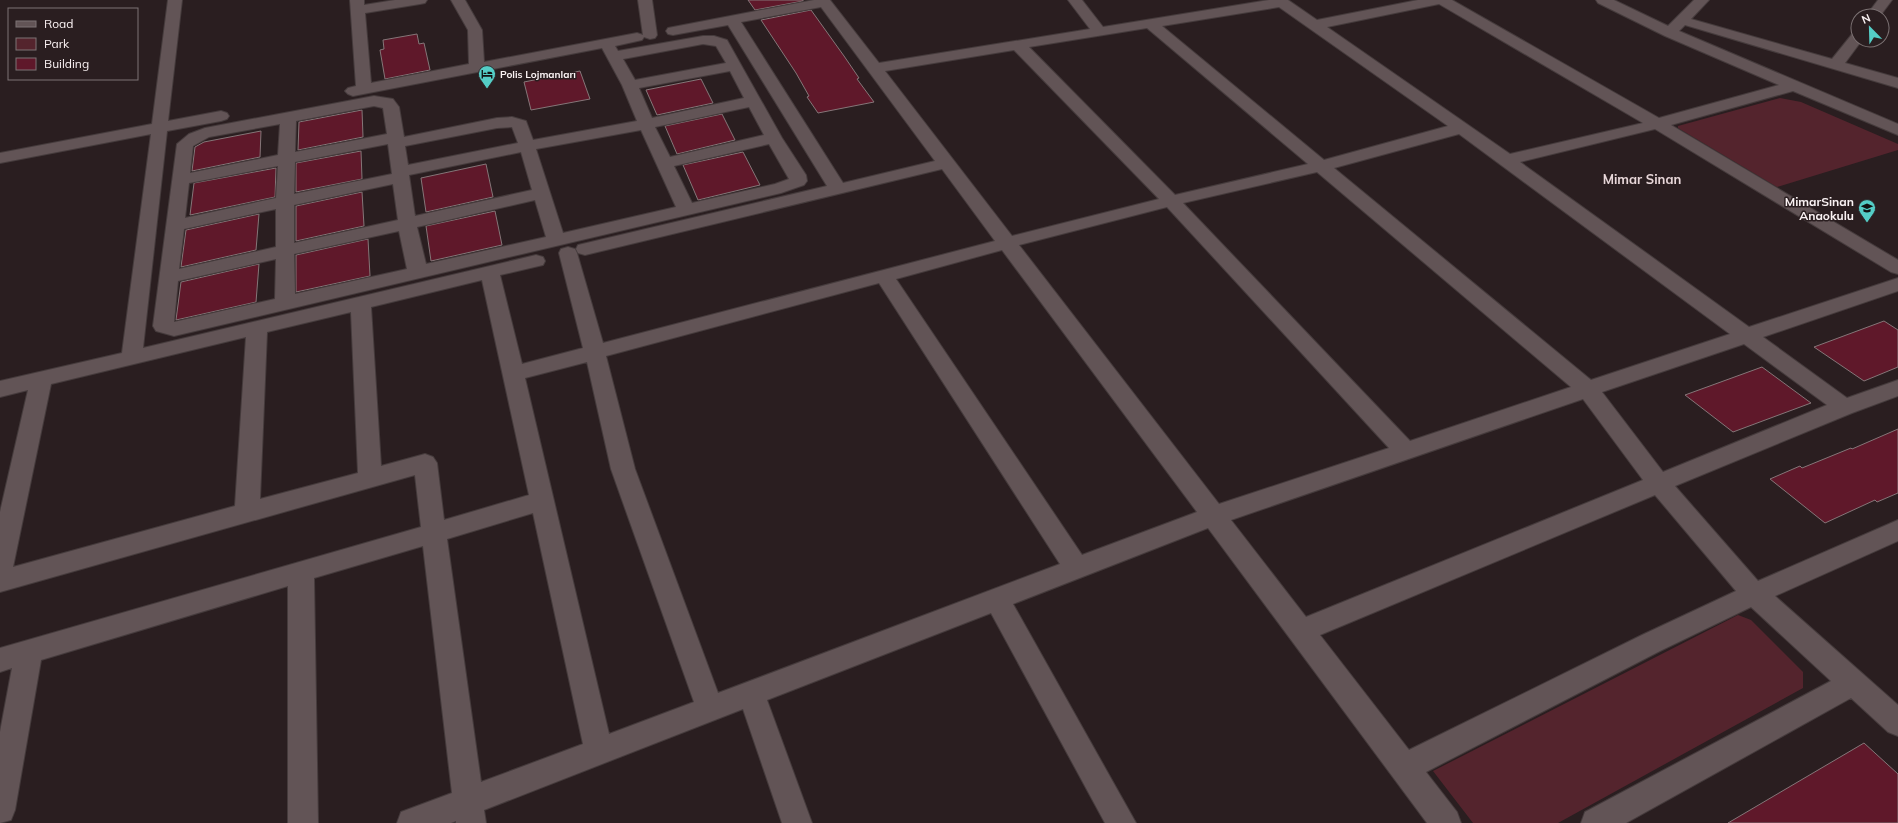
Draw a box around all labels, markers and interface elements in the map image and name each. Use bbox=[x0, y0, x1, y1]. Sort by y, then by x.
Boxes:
legend bbox=[8, 8, 138, 80]
north arrow bbox=[1850, 8, 1890, 48]
text: N bbox=[1860, 11, 1873, 27]
text: Road bbox=[44, 16, 73, 31]
text: Park bbox=[44, 36, 70, 51]
text: Building bbox=[44, 56, 89, 71]
hotel icon: Polis Lojmanları bbox=[477, 64, 497, 89]
place label: Polis Lojmanları bbox=[500, 68, 576, 81]
district label: Mimar Sinan bbox=[1603, 171, 1681, 187]
place label: MimarSinan Anaokulu bbox=[1785, 194, 1854, 223]
school or university icon: MimarSinan Anaokulu bbox=[1857, 198, 1877, 223]

